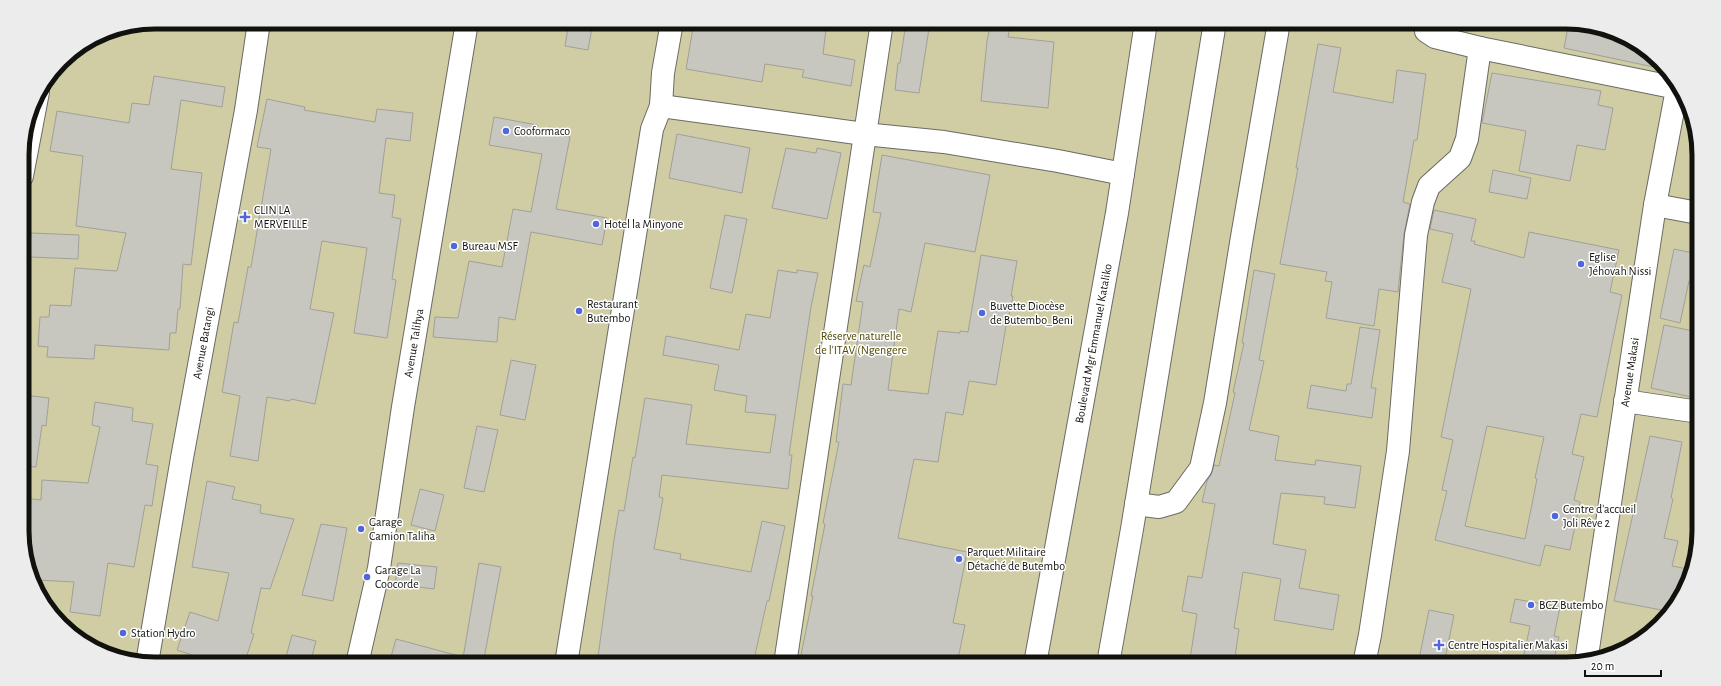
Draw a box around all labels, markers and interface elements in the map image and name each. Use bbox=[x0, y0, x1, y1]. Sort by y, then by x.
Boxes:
place label: Cooformaco bbox=[514, 125, 570, 137]
marker: Cooformaco bbox=[501, 126, 511, 136]
place label: CLIN LA MERVEILLE bbox=[254, 204, 307, 230]
marker: CLIN LA MERVEILLE bbox=[239, 211, 251, 223]
place label: Hotel la Minyone bbox=[604, 218, 683, 231]
marker: Hotel la Minyone bbox=[591, 219, 601, 229]
place label: Bureau MSF bbox=[462, 240, 519, 252]
marker: Bureau MSF bbox=[449, 241, 459, 251]
place label: Eglise Jéhovah Nissi bbox=[1589, 251, 1652, 277]
marker: Eglise Jéhovah Nissi bbox=[1576, 259, 1586, 269]
street label: Boulevard Mgr Emmanuel Kataliko bbox=[1073, 262, 1114, 424]
place label: Restaurant Butembo bbox=[587, 298, 638, 324]
place label: Buvette Diocèse de Butembo_Beni bbox=[990, 300, 1073, 326]
street label: Avenue Batangi bbox=[191, 306, 216, 380]
marker: Restaurant Butembo bbox=[574, 306, 584, 316]
street label: Avenue Talihya bbox=[402, 307, 425, 379]
marker: Buvette Diocèse de Butembo_Beni bbox=[977, 308, 987, 318]
park label: Réserve naturelle de l'ITAV (Ngengere bbox=[815, 330, 907, 356]
street label: Avenue Makasi bbox=[1619, 337, 1641, 408]
place label: Centre d'accueil Joli Rêve 2 bbox=[1563, 503, 1636, 529]
marker: Centre d'accueil Joli Rêve 2 bbox=[1550, 511, 1560, 521]
place label: Garage Camion Taliha bbox=[369, 516, 436, 542]
marker: Garage Camion Taliha bbox=[356, 524, 366, 534]
place label: Parquet Militaire Détaché de Butembo bbox=[967, 546, 1065, 572]
marker: Parquet Militaire Détaché de Butembo bbox=[954, 554, 964, 564]
place label: Garage La Coocorde bbox=[375, 564, 421, 590]
marker: Garage La Coocorde bbox=[362, 572, 372, 582]
place label: BCZ Butembo bbox=[1539, 599, 1604, 611]
marker: BCZ Butembo bbox=[1526, 600, 1536, 610]
place label: Station Hydro bbox=[131, 627, 196, 640]
marker: Station Hydro bbox=[118, 628, 128, 638]
marker: Centre Hospitalier Makasi bbox=[1433, 639, 1445, 651]
place label: Centre Hospitalier Makasi bbox=[1448, 639, 1568, 651]
scale bar bbox=[1585, 652, 1661, 678]
text: 20 m bbox=[1591, 660, 1614, 672]

